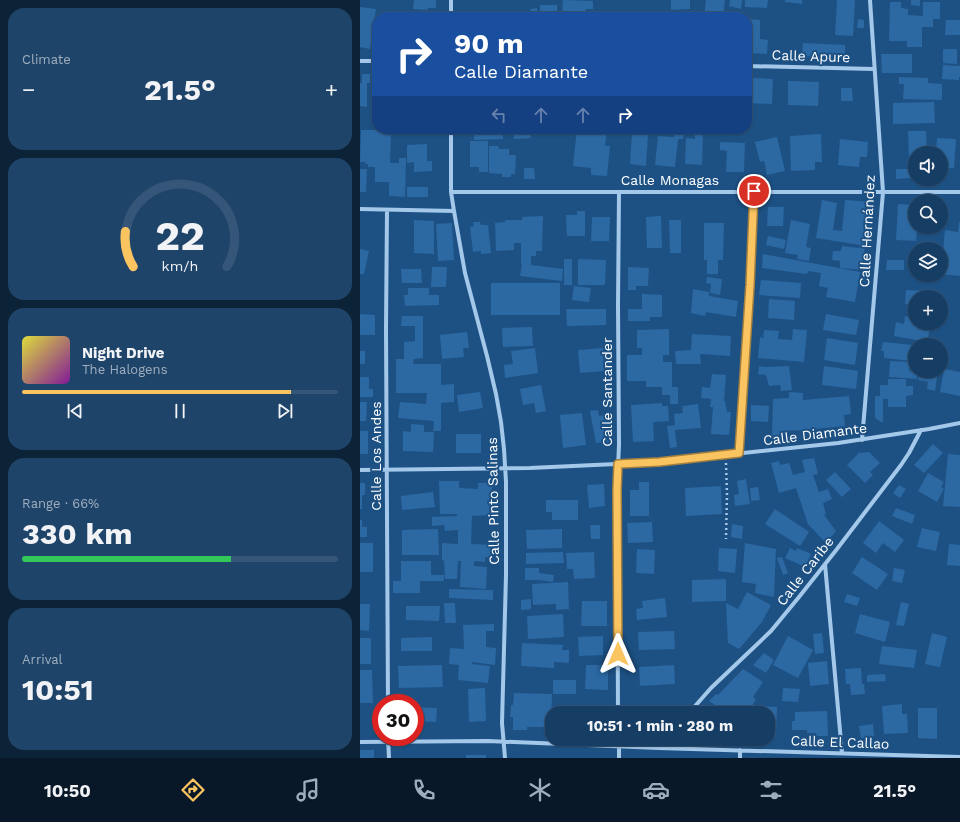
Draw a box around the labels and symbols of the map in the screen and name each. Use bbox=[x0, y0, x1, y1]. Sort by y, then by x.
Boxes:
street label: Calle Apure bbox=[771, 47, 851, 65]
street label: Calle Monagas bbox=[621, 172, 719, 188]
pin bbox=[737, 174, 771, 208]
street label: Calle Hernández bbox=[856, 174, 878, 288]
street label: Calle Santander bbox=[599, 337, 615, 447]
street label: Calle Los Andes bbox=[368, 401, 384, 511]
street label: Calle Diamante bbox=[762, 420, 868, 448]
street label: Calle Pinto Salinas bbox=[484, 437, 502, 565]
street label: Calle Caribe bbox=[773, 533, 837, 609]
position arrow bbox=[597, 633, 639, 675]
speed limit sign: 30 bbox=[372, 694, 424, 746]
street label: Calle El Callao bbox=[790, 732, 890, 752]

